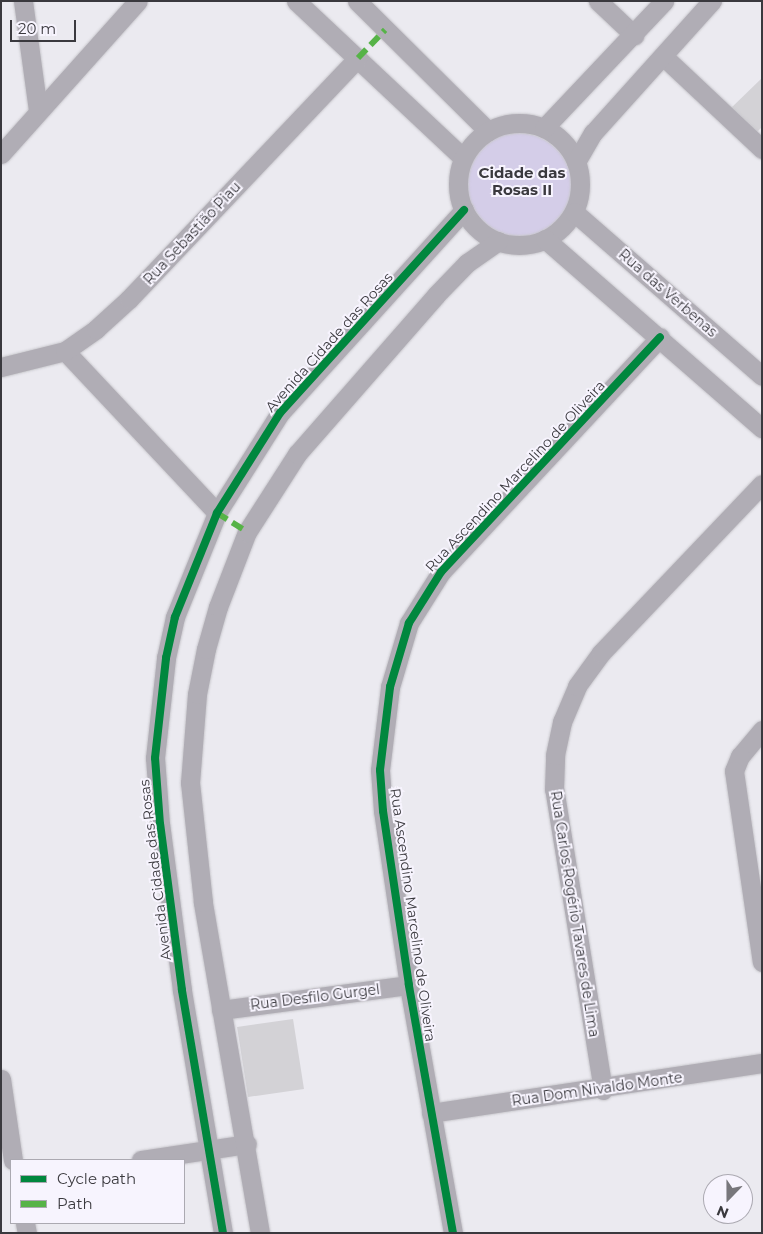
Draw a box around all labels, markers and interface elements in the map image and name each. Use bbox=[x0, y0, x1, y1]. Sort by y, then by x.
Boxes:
scale bar bbox=[12, 10, 79, 42]
text: 20 m bbox=[18, 19, 56, 38]
district label: Cidade das Rosas II bbox=[479, 163, 565, 198]
street label: Rua Sebastião Piau bbox=[140, 178, 244, 288]
street label: Rua das Verbenas bbox=[615, 246, 721, 340]
street label: Avenida Cidade das Rosas bbox=[262, 269, 396, 415]
street label: Rua Ascendino Marcelino de Oliveira bbox=[422, 377, 608, 575]
street label: Avenida Cidade das Rosas bbox=[136, 779, 174, 961]
street label: Rua Ascendino Marcelino de Oliveira bbox=[387, 787, 439, 1043]
street label: Rua Carlos Rogério Tavares de Lima bbox=[547, 790, 603, 1038]
street label: Rua Desfilo Gurgel bbox=[249, 981, 381, 1013]
street label: Rua Dom Nivaldo Monte bbox=[511, 1069, 683, 1109]
legend bbox=[10, 1159, 185, 1224]
text: Cycle path bbox=[57, 1169, 136, 1188]
north arrow bbox=[703, 1174, 753, 1224]
text: Path bbox=[57, 1194, 93, 1213]
text: N bbox=[714, 1202, 731, 1222]

